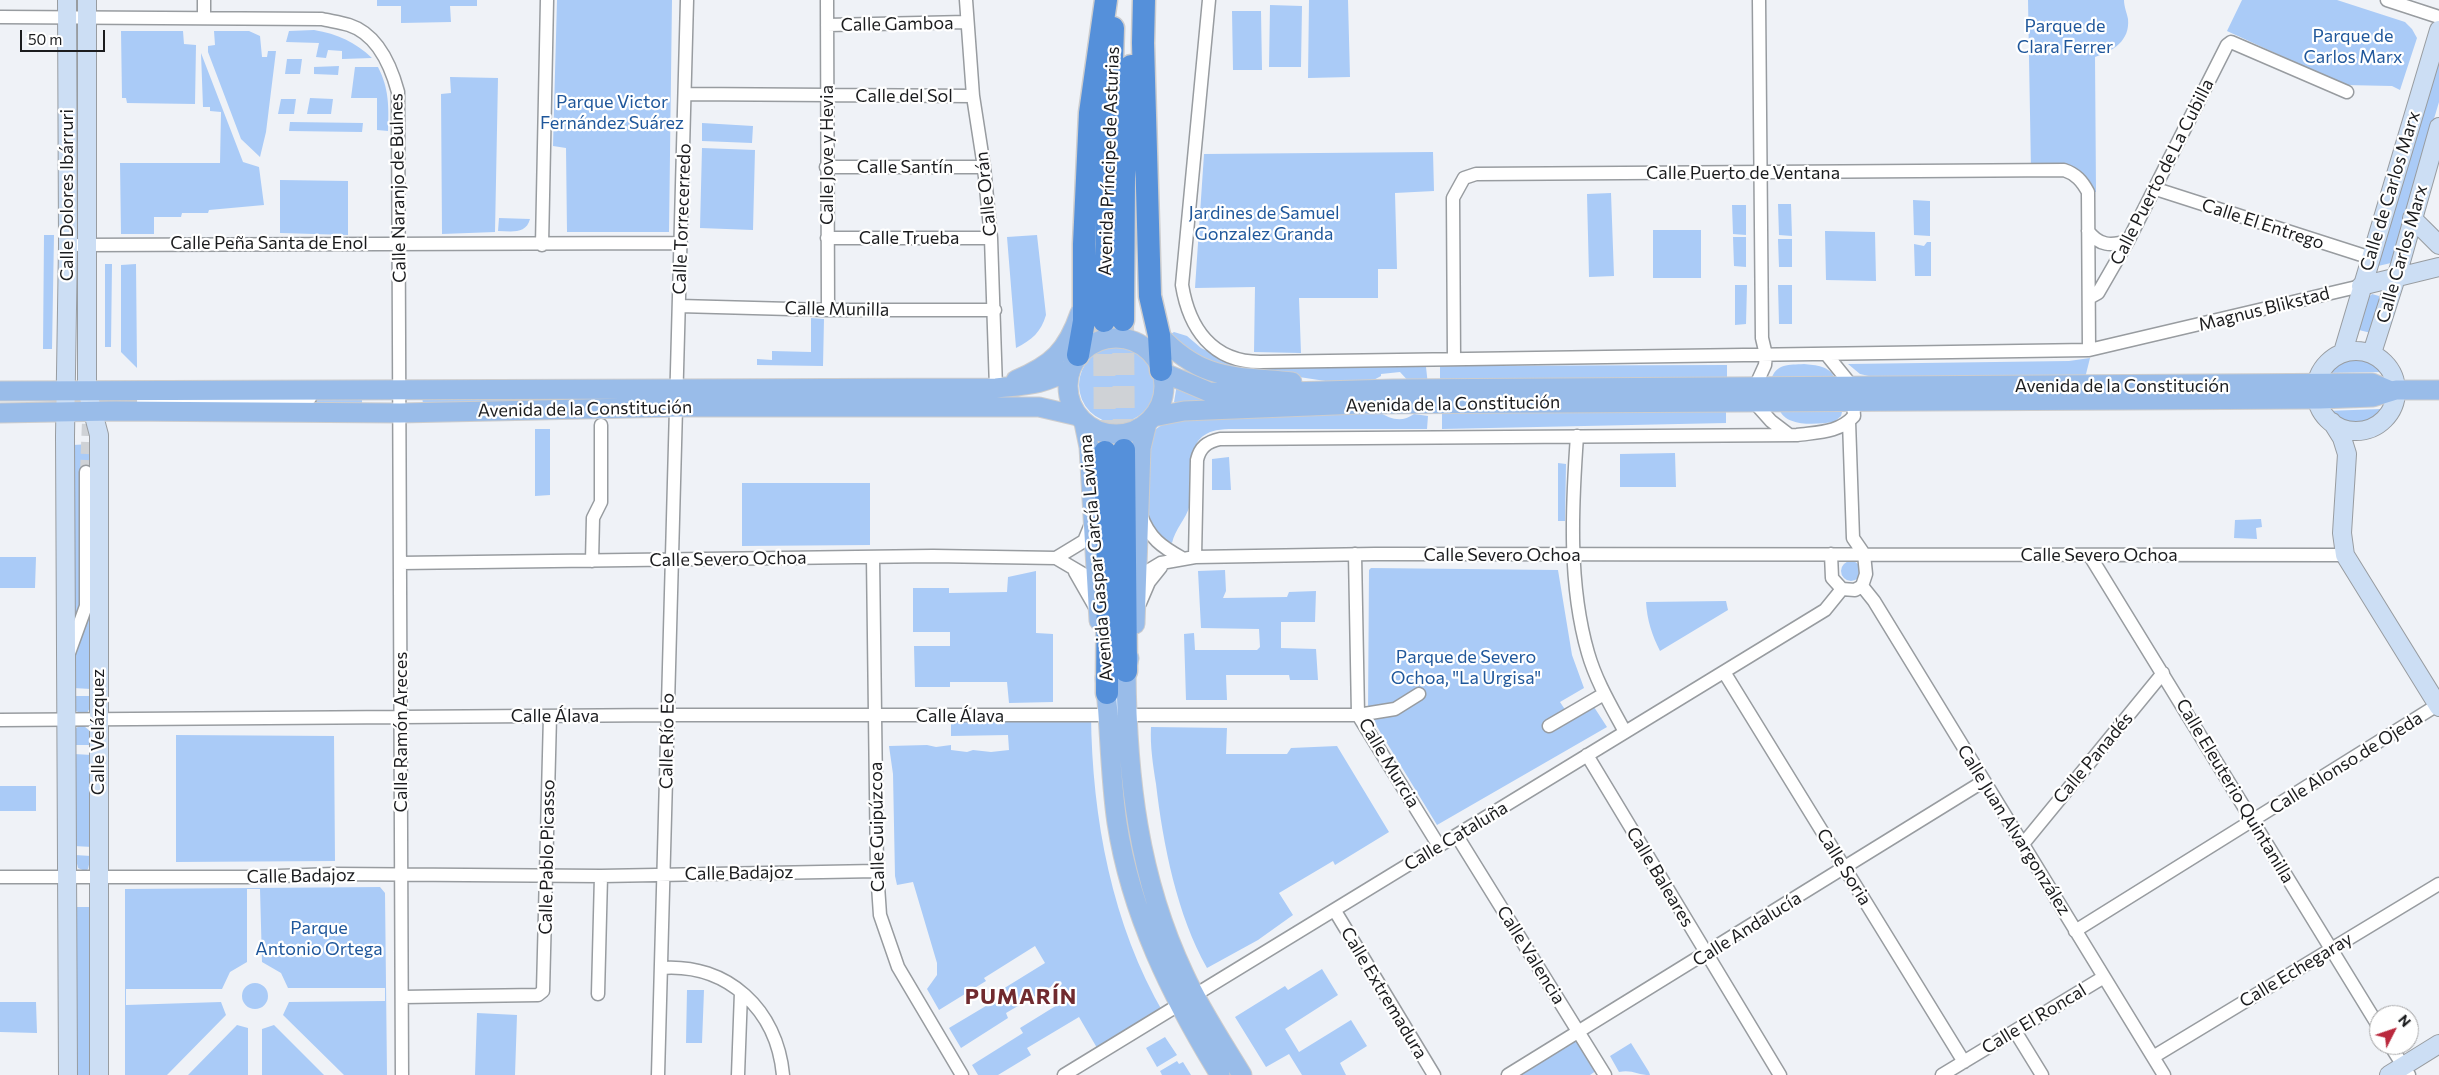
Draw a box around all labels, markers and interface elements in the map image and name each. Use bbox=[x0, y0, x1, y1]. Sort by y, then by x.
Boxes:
street label: Calle Gamboa bbox=[840, 12, 954, 36]
park label: Parque de Clara Ferrer bbox=[2017, 15, 2113, 58]
scale bar bbox=[22, 20, 108, 52]
park label: Parque de Carlos Marx bbox=[2304, 25, 2402, 68]
text: 50 m bbox=[28, 30, 62, 48]
street label: Avenida Príncipe de Asturias bbox=[1094, 46, 1124, 276]
street label: Calle Puerto de La Cubilla bbox=[2106, 75, 2218, 269]
street label: Calle Jove y Hevia bbox=[816, 85, 838, 225]
street label: Calle del Sol bbox=[855, 85, 953, 107]
park label: Parque Victor Fernández Suárez bbox=[540, 91, 684, 134]
street label: Calle Naranjo de Bulnes bbox=[386, 93, 410, 283]
street label: Calle de Carlos Marx bbox=[2355, 108, 2425, 274]
street label: Calle Dolores Ibárruri bbox=[56, 109, 78, 281]
street label: Calle Torrecerredo bbox=[669, 143, 695, 295]
street label: Calle Orán bbox=[971, 151, 1001, 237]
street label: Calle Santín bbox=[857, 156, 953, 178]
street label: Calle Puerto de Ventana bbox=[1646, 162, 1840, 184]
street label: Calle Carlos Marx bbox=[2372, 182, 2432, 326]
street label: Calle El Entrego bbox=[2199, 194, 2327, 254]
park label: Jardines de Samuel Gonzalez Granda bbox=[1188, 202, 1340, 244]
street label: Calle Trueba bbox=[859, 227, 959, 249]
street label: Calle Peña Santa de Enol bbox=[170, 232, 368, 254]
street label: Magnus Blikstad bbox=[2196, 282, 2332, 336]
street label: Calle Munilla bbox=[785, 297, 889, 321]
street label: Avenida de la Constitución bbox=[2015, 375, 2229, 397]
street label: Avenida de la Constitución bbox=[1345, 391, 1561, 417]
street label: Avenida de la Constitución bbox=[477, 396, 693, 422]
street label: Avenida Gaspar García Laviana bbox=[1074, 433, 1118, 683]
street label: Calle Severo Ochoa bbox=[1423, 544, 1581, 566]
street label: Calle Severo Ochoa bbox=[2020, 544, 2178, 566]
street label: Calle Severo Ochoa bbox=[649, 547, 807, 571]
park label: Parque de Severo Ochoa, "La Urgisa" bbox=[1391, 646, 1541, 689]
street label: Calle Ramón Areces bbox=[390, 652, 412, 812]
street label: Calle Velázquez bbox=[87, 669, 109, 795]
street label: Calle Río Eo bbox=[655, 693, 679, 789]
street label: Calle Eleuterio Quintanilla bbox=[2171, 695, 2299, 887]
street label: Calle Álava bbox=[511, 705, 599, 727]
street label: Calle Álava bbox=[916, 705, 1004, 727]
street label: Calle Alonso de Ojeda bbox=[2266, 707, 2426, 819]
street label: Calle Panadés bbox=[2049, 708, 2137, 808]
street label: Calle Murcia bbox=[1354, 714, 1424, 812]
street label: Calle Juan Alvargonzález bbox=[1953, 741, 2075, 919]
street label: Calle Guipúzcoa bbox=[865, 762, 889, 892]
street label: Calle Pablo Picasso bbox=[535, 779, 559, 935]
street label: Calle Cataluña bbox=[1400, 797, 1512, 875]
street label: Calle Baleares bbox=[1622, 823, 1698, 931]
street label: Calle Soria bbox=[1812, 825, 1876, 909]
street label: Calle Badajoz bbox=[684, 861, 794, 885]
street label: Calle Badajoz bbox=[246, 864, 356, 888]
street label: Calle Andalucía bbox=[1689, 887, 1805, 971]
street label: Calle Valencia bbox=[1492, 902, 1570, 1008]
park label: Parque Antonio Ortega bbox=[255, 917, 383, 960]
street label: Calle Extremadura bbox=[1336, 923, 1432, 1063]
street label: Calle Echegaray bbox=[2236, 928, 2356, 1012]
street label: Calle El Roncal bbox=[1978, 979, 2090, 1059]
district label: PUMARÍN bbox=[964, 984, 1078, 1010]
north arrow bbox=[2369, 1005, 2419, 1055]
text: N bbox=[2395, 1011, 2415, 1030]

